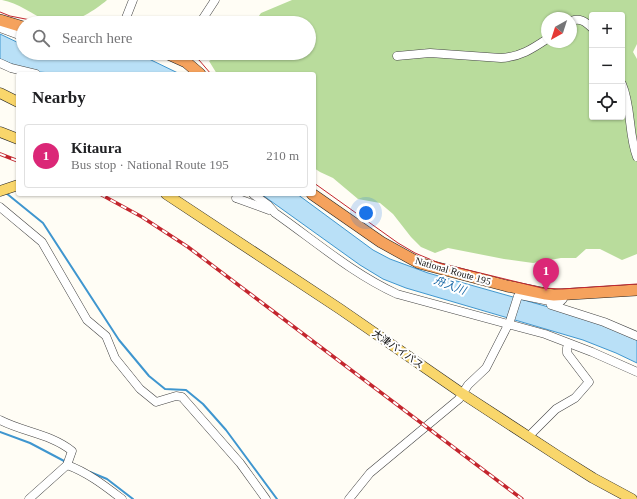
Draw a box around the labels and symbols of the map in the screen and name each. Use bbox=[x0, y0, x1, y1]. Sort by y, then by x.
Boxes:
north arrow bbox=[541, 12, 577, 48]
your location bbox=[356, 203, 376, 223]
street label: National Route 195 bbox=[414, 255, 492, 287]
pin: 1 bbox=[533, 258, 559, 291]
water label: 舟入川 bbox=[432, 274, 468, 297]
street label: 大津バイパス bbox=[370, 327, 426, 371]

